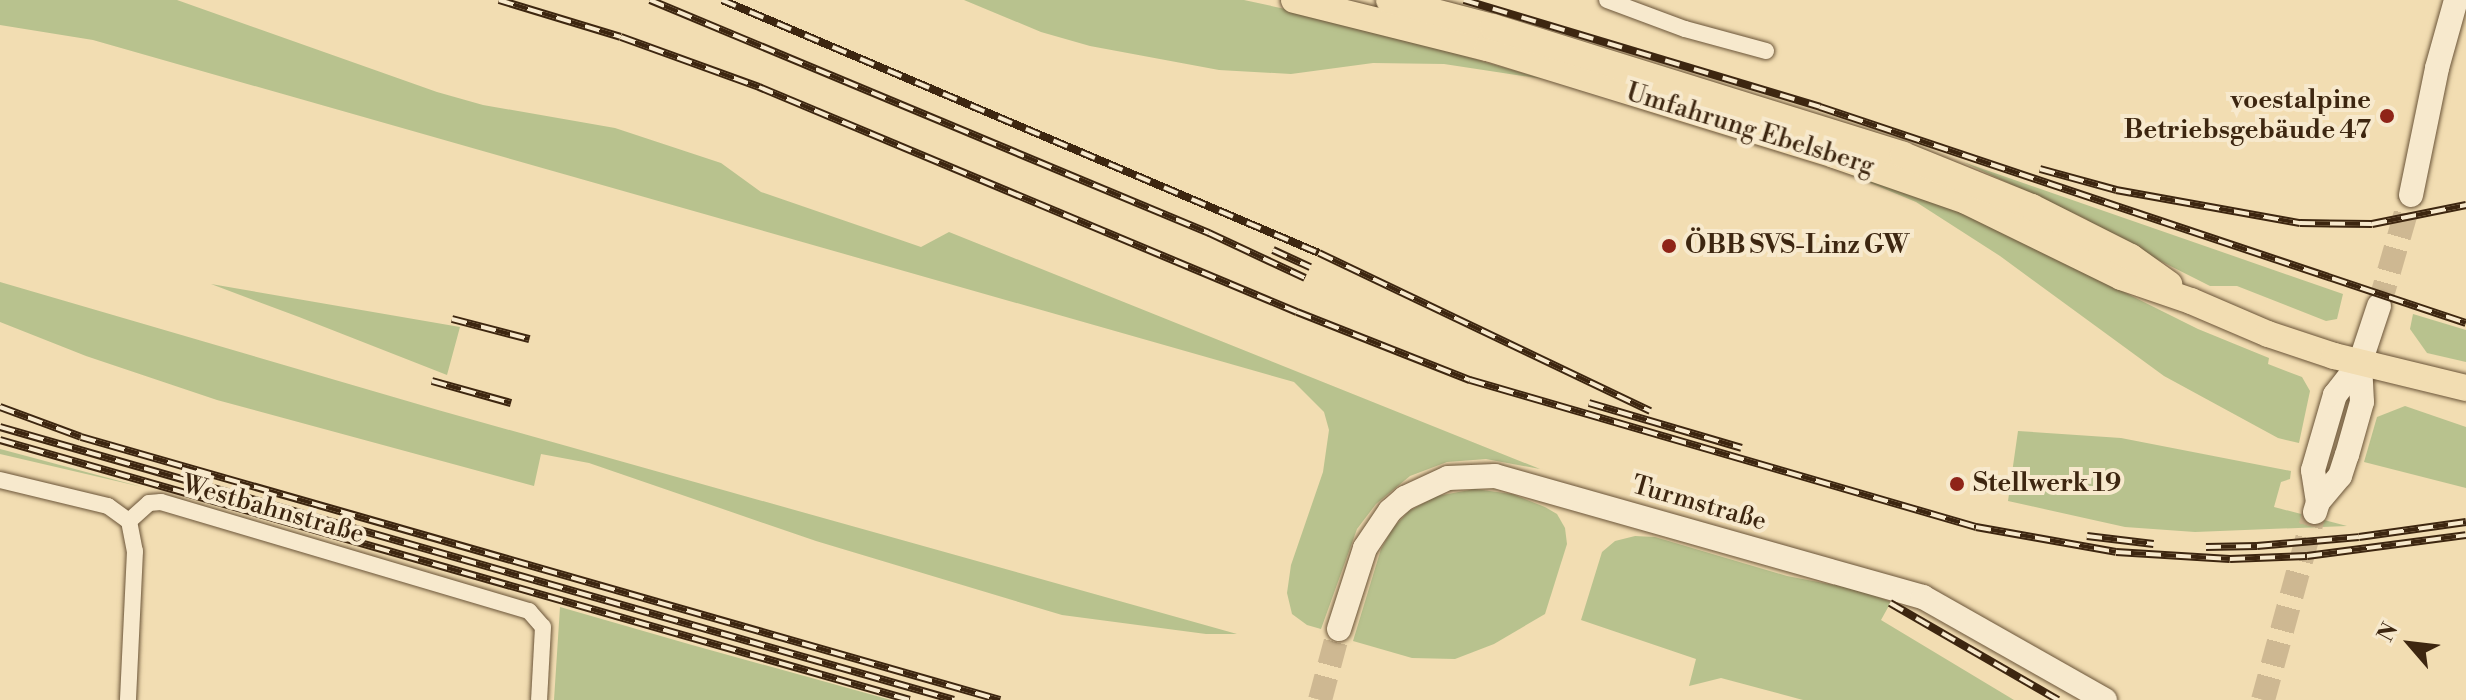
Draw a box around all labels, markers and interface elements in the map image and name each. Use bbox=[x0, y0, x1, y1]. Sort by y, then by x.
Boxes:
street label: Umfahrung Ebelsberg bbox=[1622, 77, 1878, 183]
place label: voestalpine Betriebsgebäude 47 bbox=[2124, 85, 2371, 146]
marker: voestalpine Betriebsgebäude 47 bbox=[2378, 107, 2396, 125]
place label: ÖBB SVS-Linz GW bbox=[1685, 230, 1909, 262]
marker: ÖBB SVS-Linz GW bbox=[1660, 237, 1678, 255]
place label: Stellwerk 19 bbox=[1973, 468, 2121, 500]
street label: Westbahnstraße bbox=[178, 469, 368, 551]
street label: Turmstraße bbox=[1628, 470, 1770, 538]
marker: Stellwerk 19 bbox=[1948, 475, 1966, 493]
north arrow bbox=[2370, 604, 2450, 684]
text: N bbox=[2372, 618, 2404, 647]

